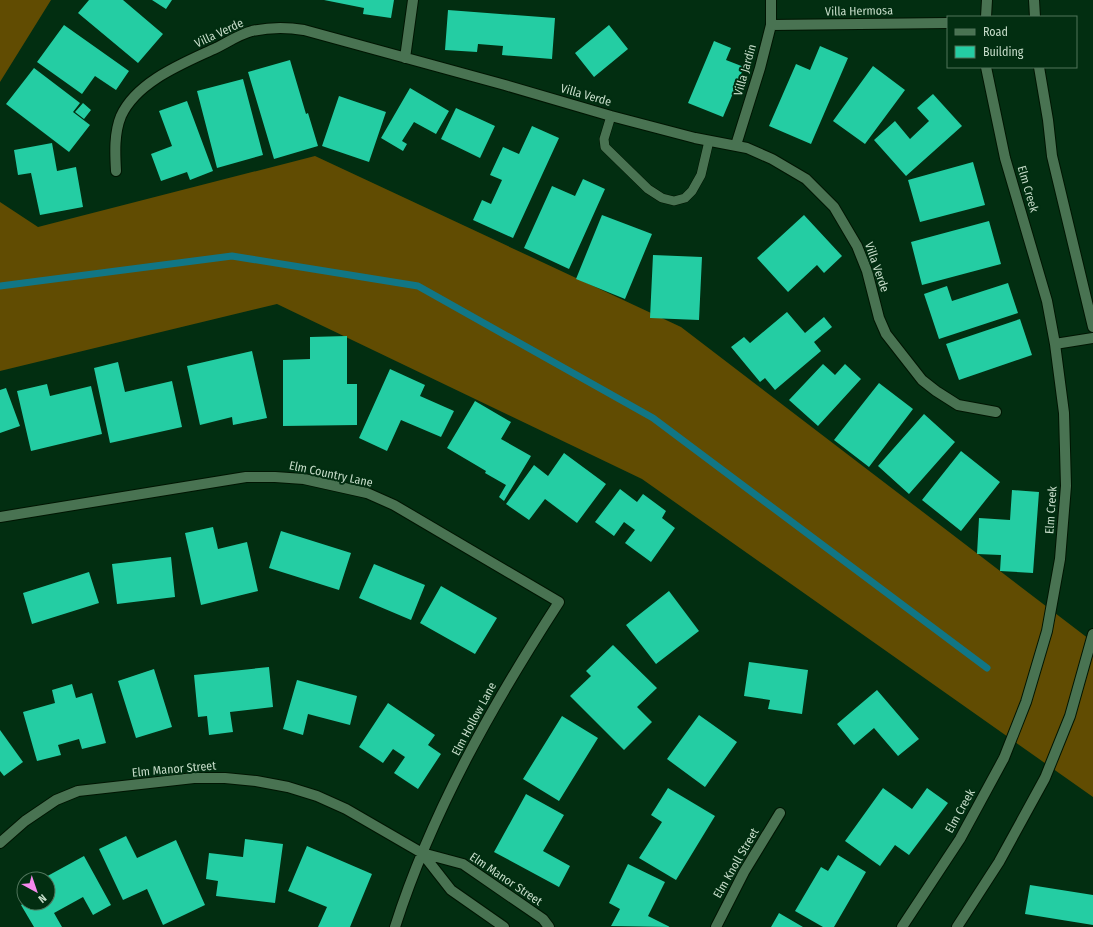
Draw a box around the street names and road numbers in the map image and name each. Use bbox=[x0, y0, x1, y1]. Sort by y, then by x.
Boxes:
street label: Villa Hermosa bbox=[825, 3, 893, 19]
street label: Villa Verde bbox=[192, 16, 246, 50]
street label: Villa Jardin bbox=[731, 43, 759, 97]
street label: Villa Verde bbox=[559, 81, 613, 109]
street label: Elm Creek bbox=[1015, 164, 1041, 214]
street label: Villa Verde bbox=[862, 240, 892, 294]
street label: Elm Country Lane bbox=[288, 458, 374, 490]
street label: Elm Creek bbox=[1042, 485, 1060, 534]
street label: Elm Hollow Lane bbox=[449, 680, 499, 758]
street label: Elm Manor Street bbox=[131, 758, 217, 780]
street label: Elm Creek bbox=[942, 786, 978, 835]
street label: Elm Knoll Street bbox=[710, 825, 762, 900]
street label: Elm Manor Street bbox=[467, 850, 545, 908]

